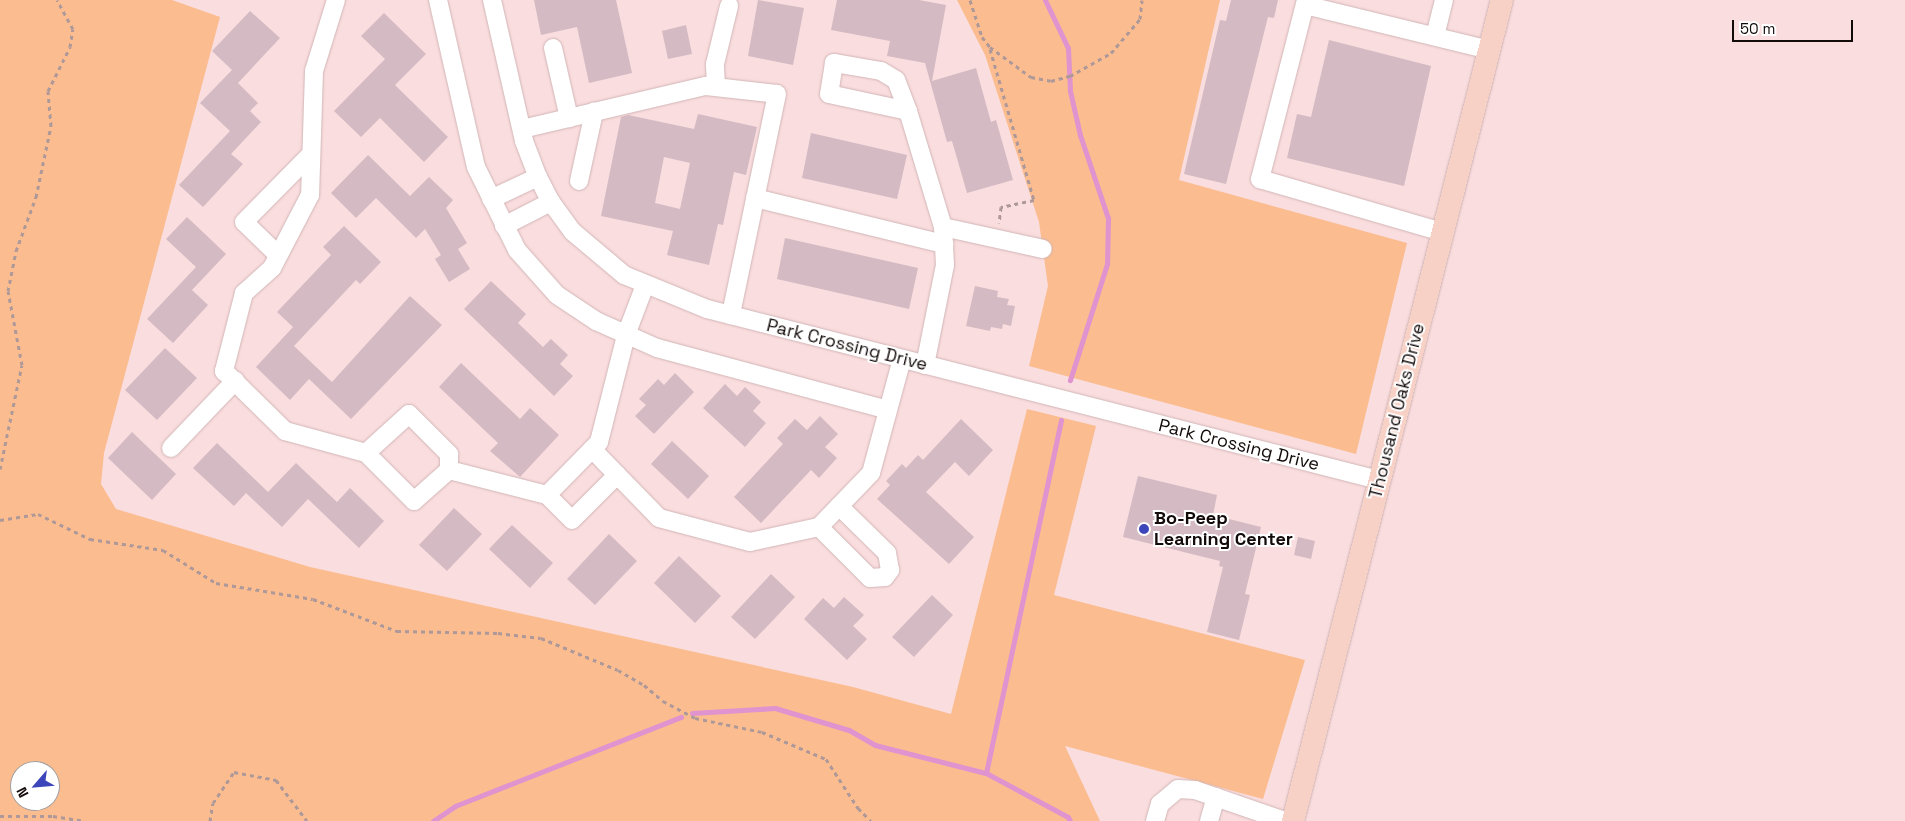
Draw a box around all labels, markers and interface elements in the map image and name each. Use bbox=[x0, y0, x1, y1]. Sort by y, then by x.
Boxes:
scale bar bbox=[1735, 10, 1856, 42]
text: 50 m bbox=[1740, 19, 1775, 38]
street label: Park Crossing Drive bbox=[764, 315, 930, 375]
street label: Thousand Oaks Drive bbox=[1365, 321, 1429, 501]
street label: Park Crossing Drive bbox=[1156, 415, 1322, 475]
place label: Bo-Peep Learning Center bbox=[1154, 508, 1293, 550]
marker: Bo-Peep Learning Center bbox=[1138, 523, 1150, 535]
north arrow bbox=[10, 761, 60, 811]
text: N bbox=[12, 784, 33, 801]

